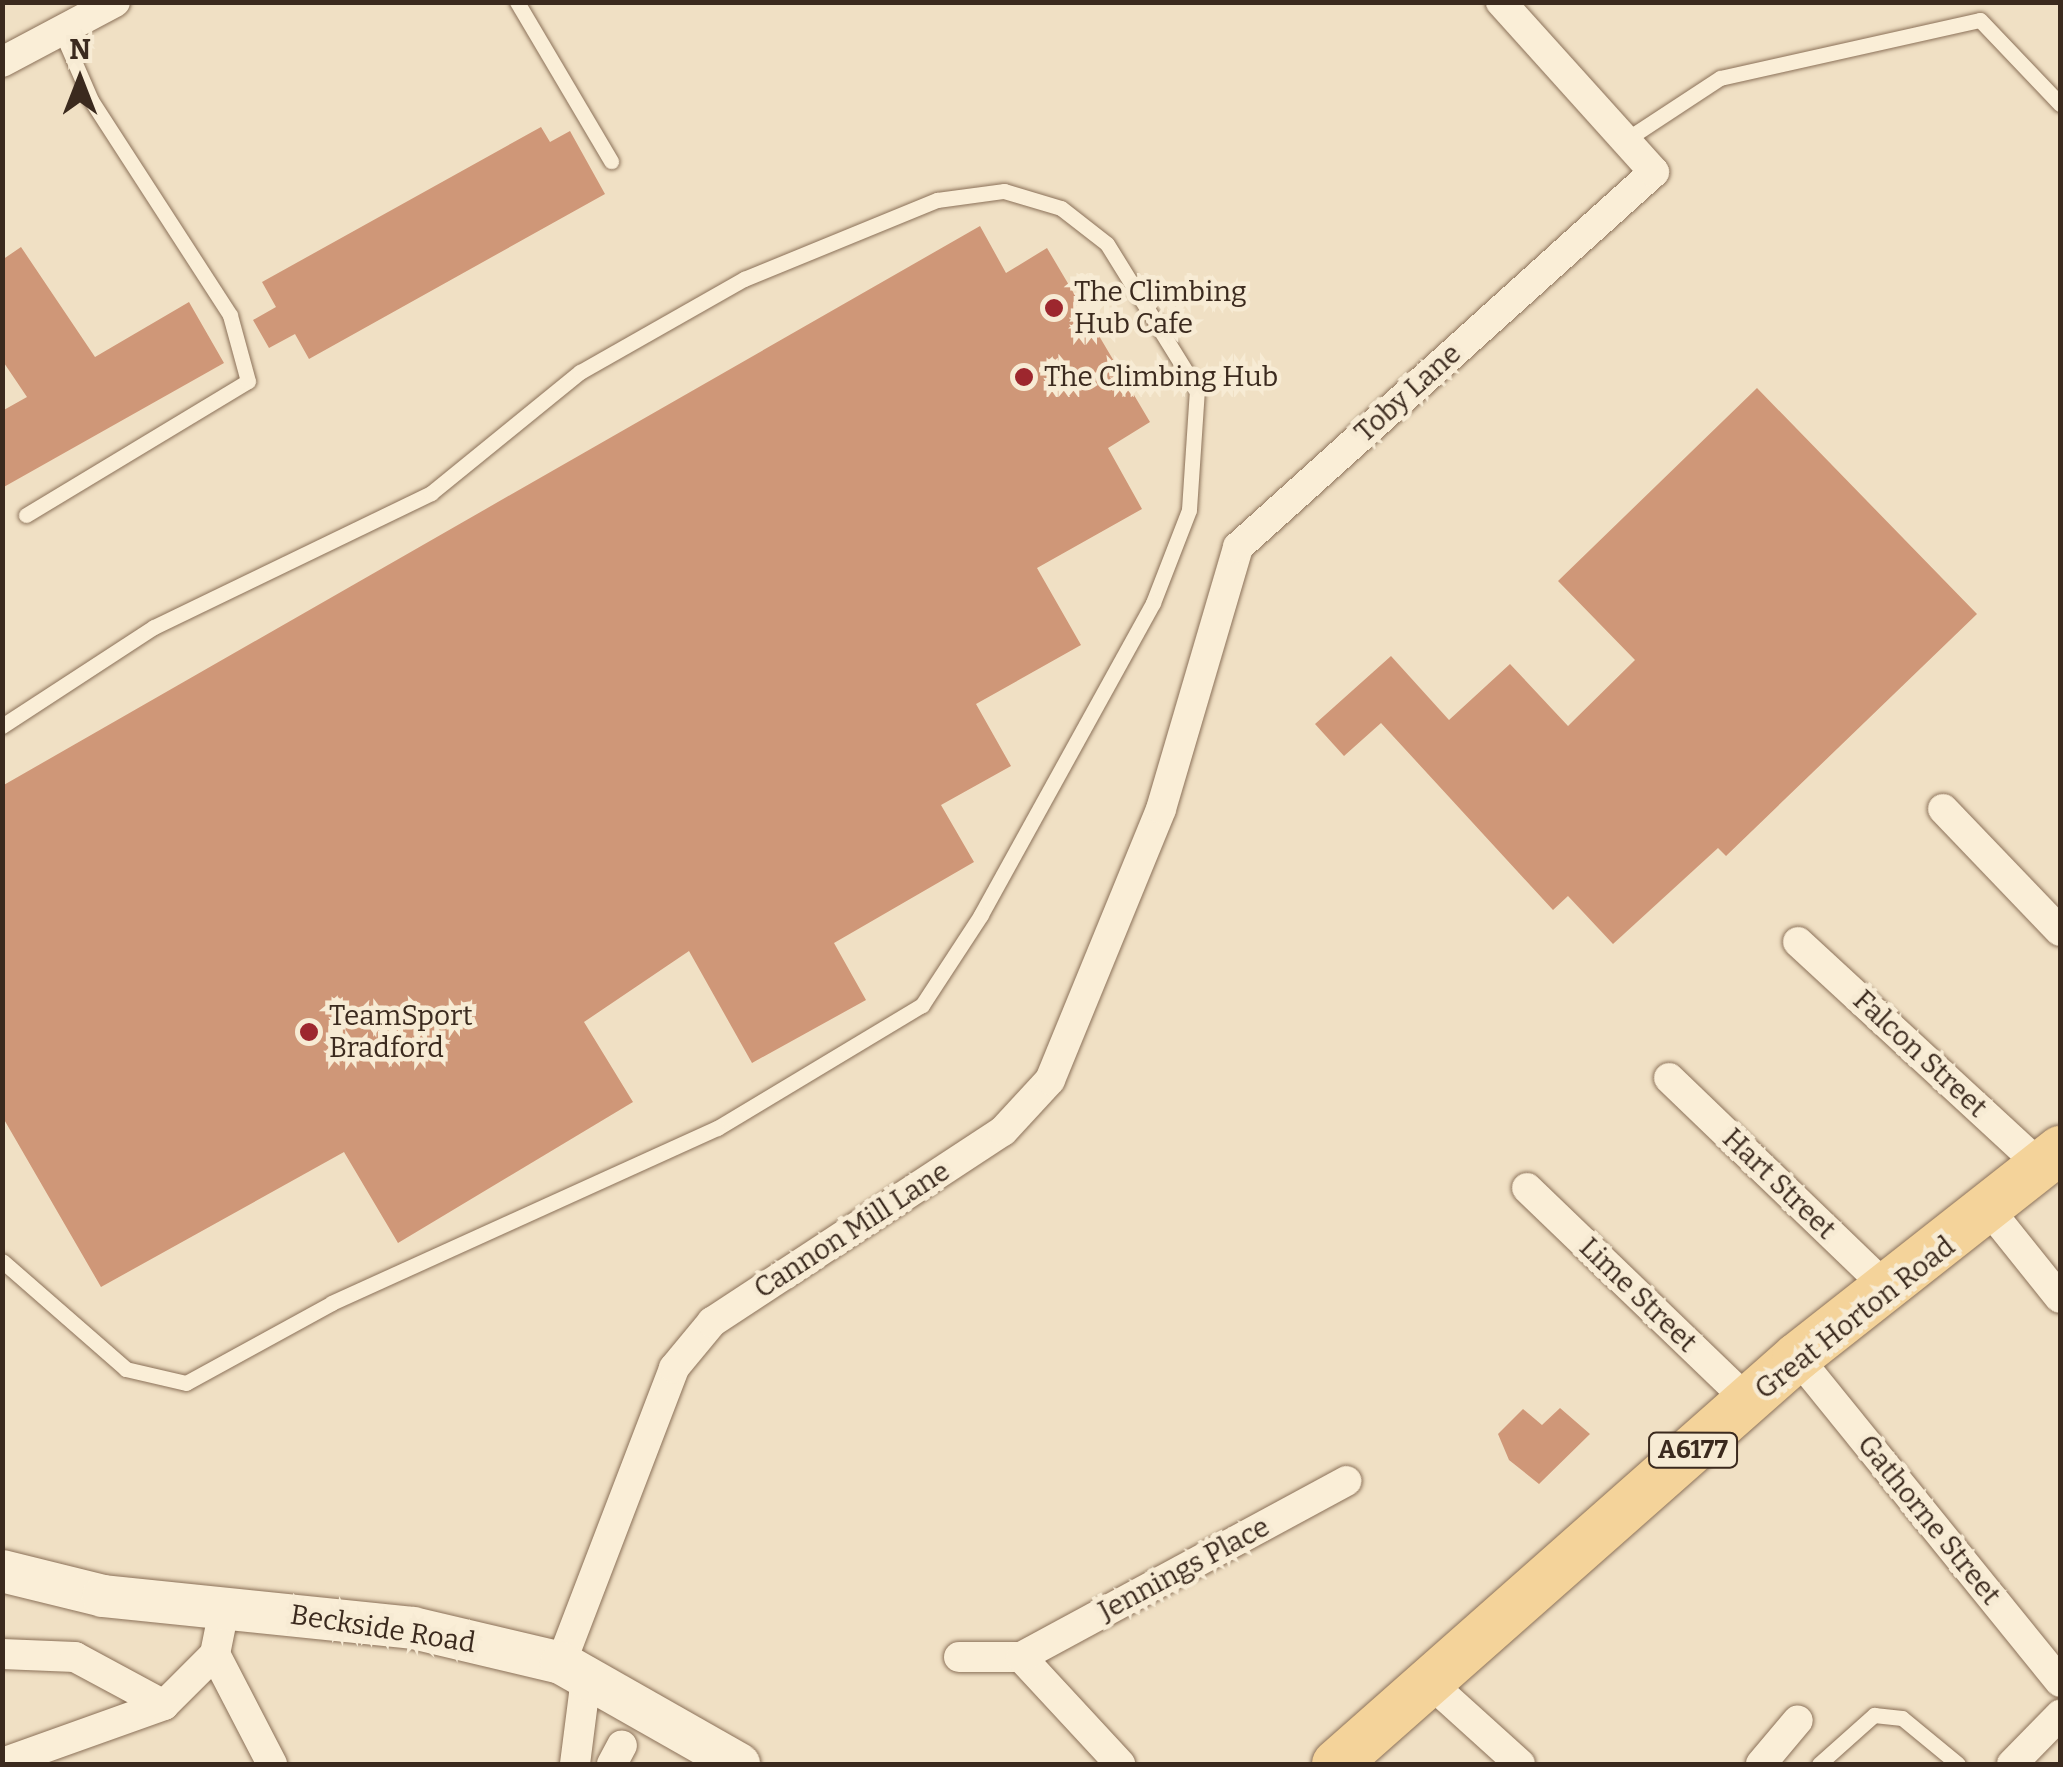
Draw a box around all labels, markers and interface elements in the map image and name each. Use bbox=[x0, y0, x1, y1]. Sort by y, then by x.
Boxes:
north arrow bbox=[30, 30, 130, 130]
text: N bbox=[69, 33, 91, 66]
place label: The Climbing Hub Cafe bbox=[1074, 275, 1247, 341]
marker: The Climbing Hub Cafe bbox=[1043, 297, 1065, 319]
street label: Toby Lane bbox=[1348, 337, 1468, 449]
place label: The Climbing Hub bbox=[1044, 360, 1278, 394]
marker: The Climbing Hub bbox=[1013, 366, 1035, 388]
street label: Falcon Street bbox=[1846, 984, 1994, 1124]
place label: TeamSport Bradford bbox=[329, 999, 473, 1065]
marker: TeamSport Bradford bbox=[298, 1021, 320, 1043]
street label: Hart Street bbox=[1715, 1122, 1843, 1246]
street label: Cannon Mill Lane bbox=[748, 1154, 956, 1306]
street label: Great Horton Road bbox=[1748, 1230, 1962, 1406]
street label: Lime Street bbox=[1572, 1231, 1704, 1359]
street label: Gathorne Street bbox=[1850, 1428, 2008, 1612]
road number: A6177 bbox=[1648, 1430, 1738, 1470]
street label: Jennings Place bbox=[1093, 1510, 1275, 1628]
street label: Beckside Road bbox=[288, 1598, 478, 1660]

